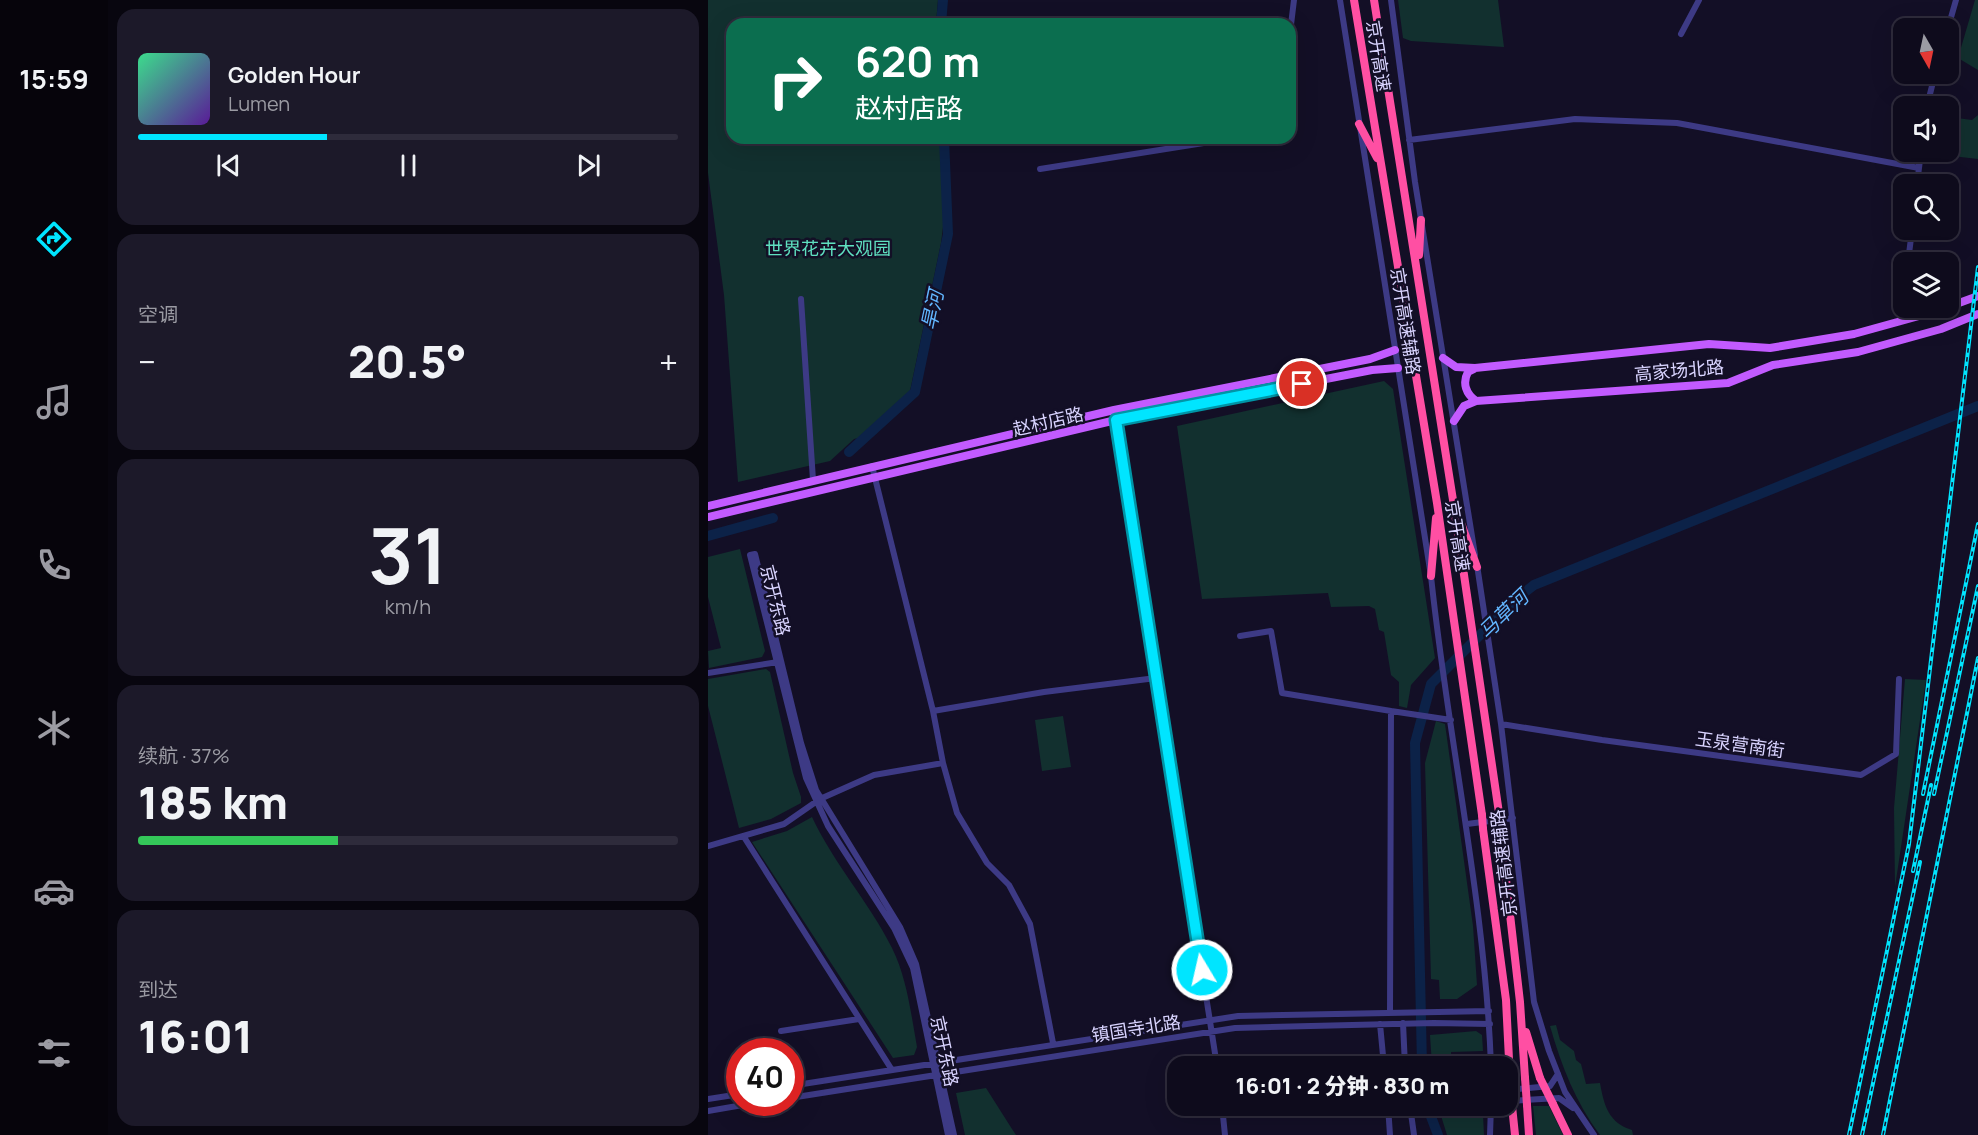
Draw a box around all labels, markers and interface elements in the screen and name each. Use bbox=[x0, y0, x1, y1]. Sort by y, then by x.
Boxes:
north arrow bbox=[1893, 18, 1959, 84]
map controls bbox=[1893, 18, 1959, 318]
street label: 京开高速 bbox=[1362, 19, 1396, 93]
text: 620 m bbox=[855, 32, 980, 90]
icon: right bbox=[756, 42, 834, 120]
text: 15:59 bbox=[19, 60, 89, 97]
text: Golden Hour bbox=[228, 60, 361, 90]
text: 赵村店路 bbox=[855, 89, 963, 126]
text: Lumen bbox=[228, 90, 290, 117]
button: sound bbox=[1893, 96, 1959, 162]
icon: previous bbox=[212, 149, 245, 182]
icon: pause bbox=[392, 149, 425, 182]
icon: next bbox=[572, 149, 605, 182]
button: search bbox=[1893, 174, 1959, 240]
icon: directions bbox=[33, 218, 75, 260]
park label: 世界花卉大观园 bbox=[765, 236, 891, 260]
button: layers bbox=[1893, 252, 1959, 318]
street label: 京开高速辅路 bbox=[1386, 266, 1426, 376]
water label: 旱河 bbox=[915, 284, 950, 332]
text: 空调 bbox=[138, 301, 178, 328]
text: 20.5° bbox=[348, 330, 467, 392]
text: − bbox=[138, 339, 156, 384]
text: + bbox=[659, 339, 678, 384]
street label: 高家场北路 bbox=[1633, 354, 1725, 386]
pin bbox=[1276, 358, 1327, 409]
icon: arrive bbox=[1285, 367, 1318, 400]
icon: music bbox=[33, 381, 75, 423]
street label: 赵村店路 bbox=[1010, 401, 1086, 441]
street label: 京开高速 bbox=[1441, 499, 1475, 573]
text: 31 bbox=[368, 501, 448, 607]
icon: phone bbox=[33, 544, 75, 586]
street label: 京开东路 bbox=[756, 562, 796, 638]
water label: 马草河 bbox=[1472, 581, 1537, 645]
text: km/h bbox=[385, 593, 431, 620]
icon: climate bbox=[33, 707, 75, 749]
street label: 玉泉营南街 bbox=[1694, 726, 1786, 762]
text: 续航 · 37% bbox=[138, 742, 230, 769]
text: 185 km bbox=[138, 771, 288, 833]
street label: 京开高速辅路 bbox=[1485, 808, 1521, 918]
icon: car bbox=[33, 870, 75, 912]
position arrow bbox=[1170, 938, 1234, 1002]
text: 到达 bbox=[138, 976, 178, 1003]
text: 16:01 bbox=[138, 1005, 253, 1067]
street label: 镇国寺北路 bbox=[1090, 1009, 1182, 1047]
street label: 京开东路 bbox=[926, 1013, 964, 1089]
icon: filters bbox=[33, 1032, 75, 1074]
speed limit sign: 40 bbox=[726, 1038, 804, 1116]
text: 16:01 · 2 分钟 · 830 m bbox=[1235, 1071, 1450, 1101]

